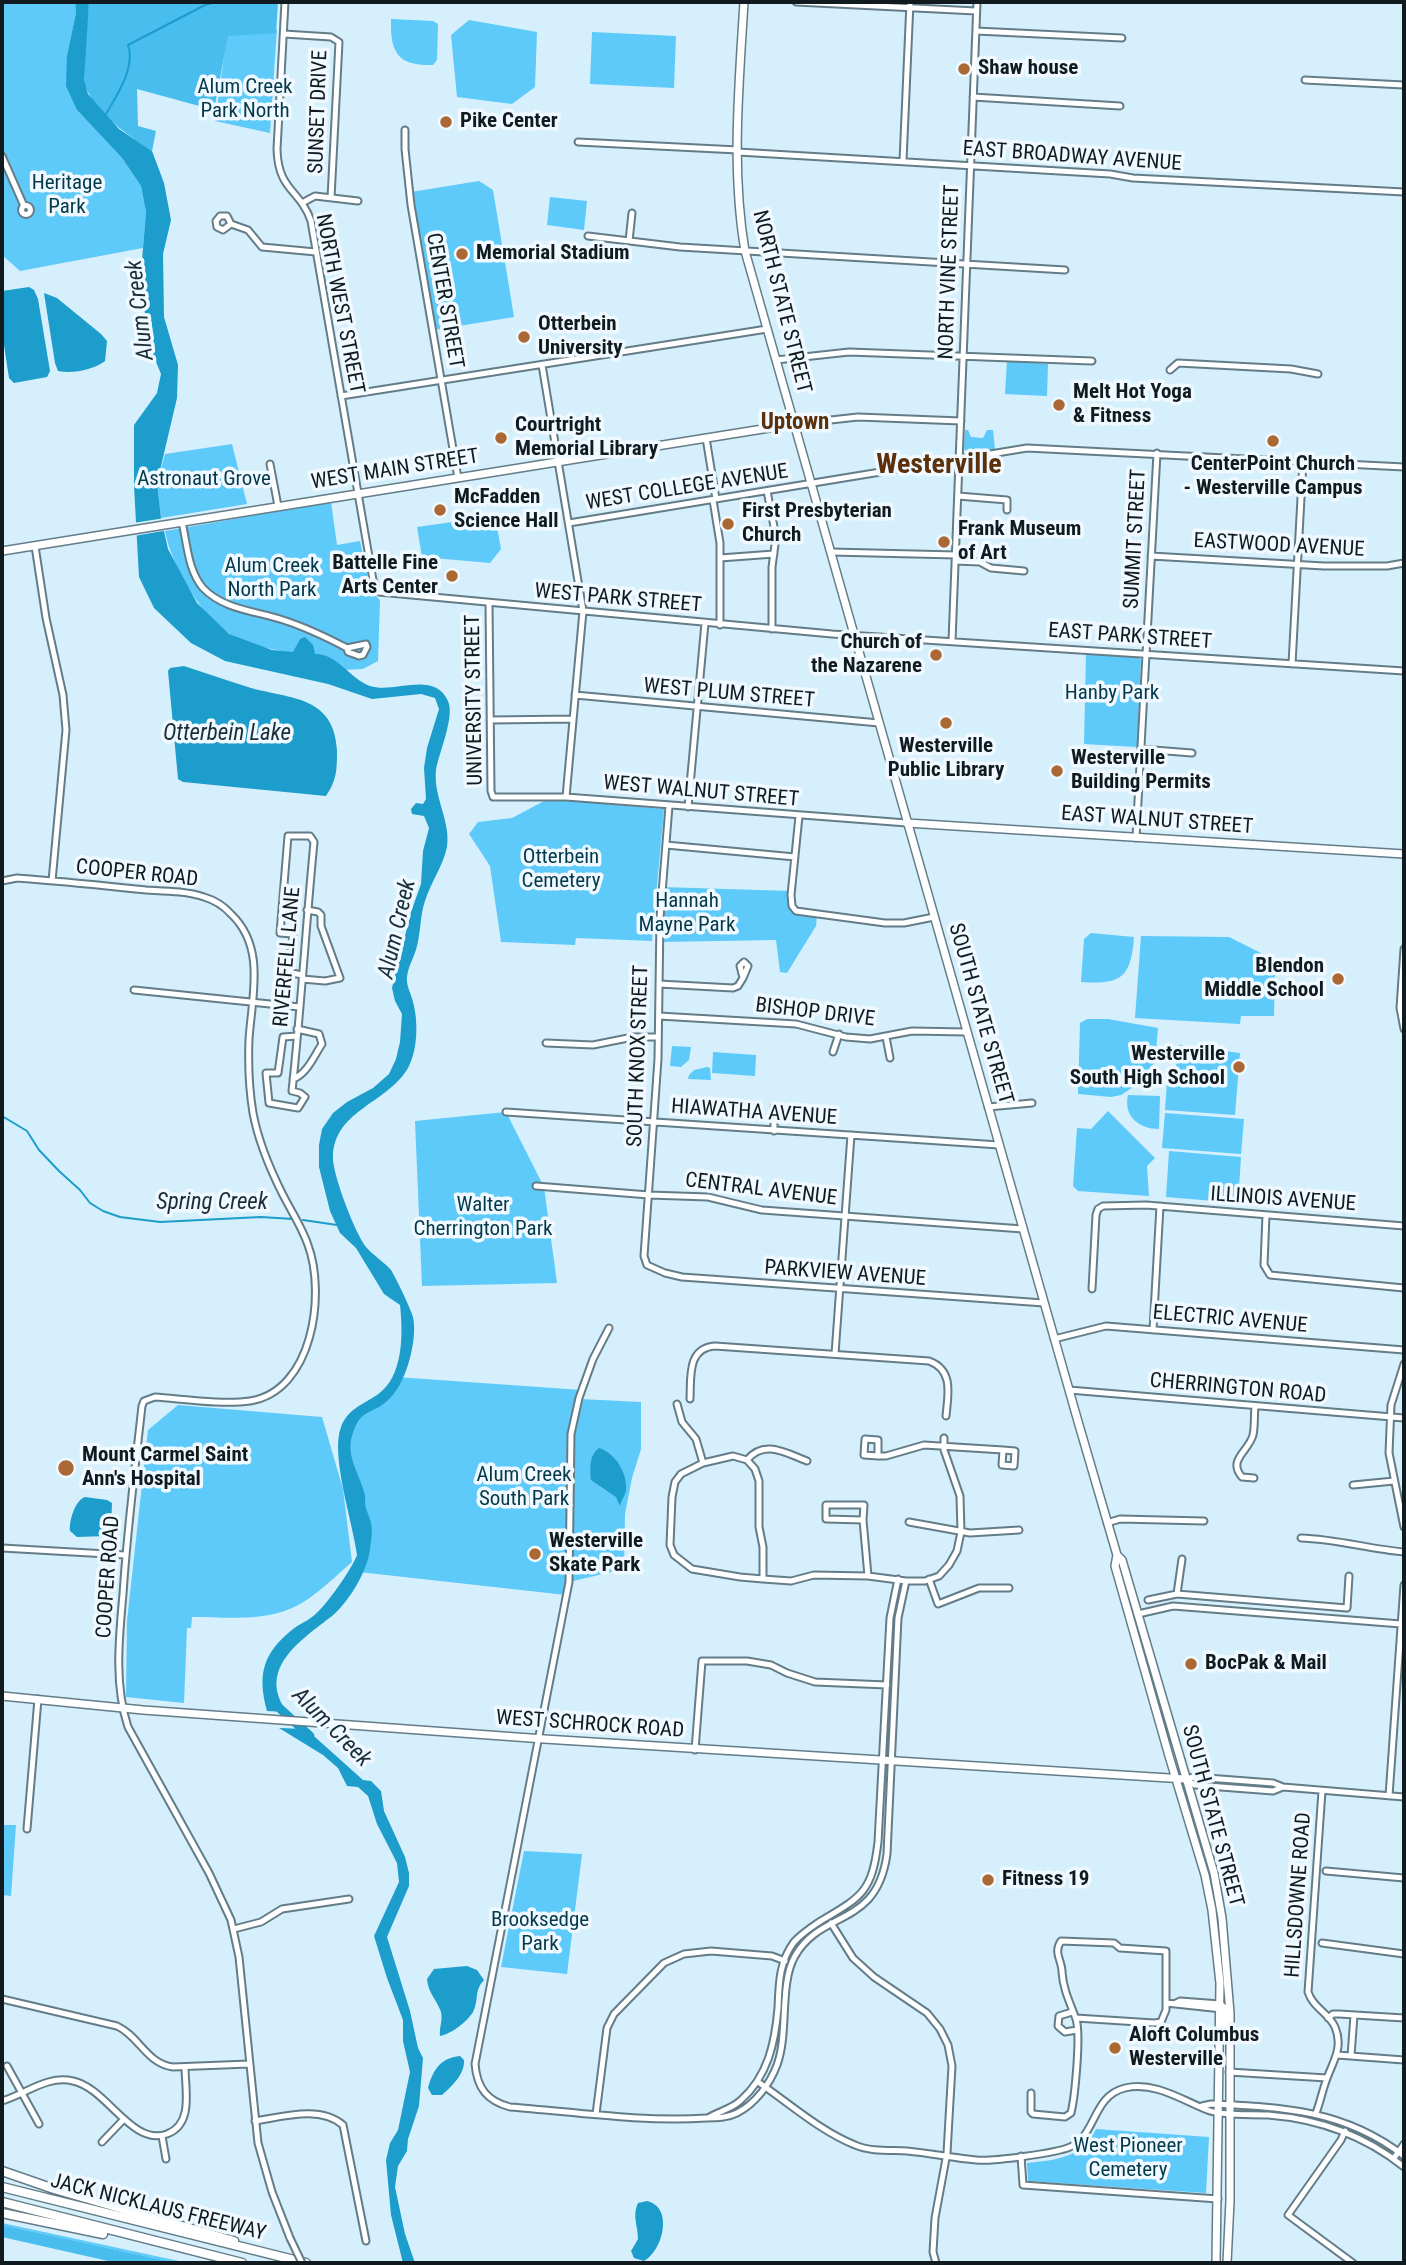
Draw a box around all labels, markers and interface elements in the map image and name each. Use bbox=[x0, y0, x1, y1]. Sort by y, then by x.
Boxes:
street label: SUNSET DRIVE bbox=[304, 50, 334, 174]
place label: Shaw house bbox=[978, 56, 1078, 82]
marker: Shaw house bbox=[956, 61, 972, 77]
park label: Alum Creek Park North bbox=[198, 75, 292, 125]
place label: Pike Center bbox=[460, 109, 558, 135]
marker: Pike Center bbox=[438, 114, 454, 130]
street label: EAST BROADWAY AVENUE bbox=[962, 137, 1182, 177]
park label: Heritage Park bbox=[32, 171, 102, 221]
street label: NORTH VINE STREET bbox=[934, 184, 966, 360]
street label: NORTH STATE STREET bbox=[746, 208, 816, 396]
street label: NORTH WEST STREET bbox=[309, 212, 369, 396]
street label: CENTER STREET bbox=[420, 231, 468, 371]
place label: Memorial Stadium bbox=[476, 241, 630, 267]
marker: Memorial Stadium bbox=[454, 246, 470, 262]
water label: Alum Creek bbox=[121, 258, 161, 362]
place label: Otterbein University bbox=[538, 312, 623, 362]
marker: Otterbein University bbox=[516, 329, 532, 345]
place label: Melt Hot Yoga & Fitness bbox=[1073, 380, 1192, 430]
marker: Melt Hot Yoga & Fitness bbox=[1051, 397, 1067, 413]
district label: Uptown bbox=[761, 409, 829, 437]
place label: Courtright Memorial Library bbox=[515, 413, 658, 463]
marker: Courtright Memorial Library bbox=[493, 430, 509, 446]
marker: CenterPoint Church - Westerville Campus bbox=[1265, 433, 1281, 449]
street label: WEST MAIN STREET bbox=[309, 444, 481, 496]
district label: Westerville bbox=[876, 449, 1002, 483]
place label: CenterPoint Church - Westerville Campus bbox=[1184, 452, 1362, 502]
street label: WEST COLLEGE AVENUE bbox=[584, 460, 790, 516]
park label: Astronaut Grove bbox=[137, 467, 271, 493]
street label: SUMMIT STREET bbox=[1120, 468, 1152, 610]
place label: McFadden Science Hall bbox=[454, 485, 559, 535]
place label: First Presbyterian Church bbox=[742, 499, 892, 549]
marker: McFadden Science Hall bbox=[432, 502, 448, 518]
marker: First Presbyterian Church bbox=[720, 516, 736, 532]
place label: Frank Museum of Art bbox=[958, 517, 1081, 567]
street label: EASTWOOD AVENUE bbox=[1193, 529, 1365, 563]
marker: Frank Museum of Art bbox=[936, 534, 952, 550]
place label: Battelle Fine Arts Center bbox=[332, 551, 438, 601]
park label: Alum Creek North Park bbox=[225, 554, 319, 604]
marker: Battelle Fine Arts Center bbox=[444, 568, 460, 584]
street label: WEST PARK STREET bbox=[533, 579, 703, 619]
street label: UNIVERSITY STREET bbox=[461, 614, 489, 786]
street label: EAST PARK STREET bbox=[1047, 619, 1213, 655]
place label: Church of the Nazarene bbox=[811, 630, 922, 680]
marker: Church of the Nazarene bbox=[928, 647, 944, 663]
street label: WEST PLUM STREET bbox=[642, 674, 816, 714]
park label: Hanby Park bbox=[1065, 681, 1159, 707]
marker: Westerville Public Library bbox=[938, 715, 954, 731]
water label: Otterbein Lake bbox=[163, 720, 291, 748]
place label: Westerville Public Library bbox=[888, 734, 1004, 784]
place label: Westerville Building Permits bbox=[1071, 746, 1211, 796]
marker: Westerville Building Permits bbox=[1049, 763, 1065, 779]
street label: WEST WALNUT STREET bbox=[602, 771, 800, 813]
street label: EAST WALNUT STREET bbox=[1060, 802, 1254, 840]
park label: Otterbein Cemetery bbox=[522, 845, 600, 895]
street label: COOPER ROAD bbox=[75, 855, 199, 893]
water label: Alum Creek bbox=[373, 877, 423, 981]
street label: RIVERFELL LANE bbox=[269, 886, 307, 1028]
park label: Hannah Mayne Park bbox=[639, 889, 735, 939]
street label: SOUTH STATE STREET bbox=[942, 921, 1018, 1107]
place label: Blendon Middle School bbox=[1204, 954, 1324, 1004]
street label: SOUTH KNOX STREET bbox=[623, 964, 655, 1148]
marker: Blendon Middle School bbox=[1330, 971, 1346, 987]
street label: BISHOP DRIVE bbox=[754, 993, 876, 1033]
place label: Westerville South High School bbox=[1070, 1042, 1225, 1092]
marker: Westerville South High School bbox=[1231, 1059, 1247, 1075]
street label: HIAWATHA AVENUE bbox=[670, 1095, 838, 1131]
street label: CENTRAL AVENUE bbox=[684, 1168, 838, 1212]
street label: ILLINOIS AVENUE bbox=[1209, 1182, 1357, 1218]
water label: Spring Creek bbox=[156, 1189, 268, 1217]
park label: Walter Cherrington Park bbox=[413, 1193, 553, 1243]
street label: PARKVIEW AVENUE bbox=[763, 1256, 927, 1292]
street label: ELECTRIC AVENUE bbox=[1152, 1301, 1308, 1339]
street label: CHERRINGTON ROAD bbox=[1149, 1369, 1327, 1409]
place label: Mount Carmel Saint Ann's Hospital bbox=[82, 1443, 248, 1493]
marker: Mount Carmel Saint Ann's Hospital bbox=[56, 1458, 76, 1478]
park label: Alum Creek South Park bbox=[477, 1463, 571, 1513]
street label: COOPER ROAD bbox=[92, 1515, 126, 1639]
place label: Westerville Skate Park bbox=[549, 1529, 643, 1579]
marker: Westerville Skate Park bbox=[527, 1546, 543, 1562]
place label: BocPak & Mail bbox=[1205, 1651, 1327, 1677]
marker: BocPak & Mail bbox=[1183, 1656, 1199, 1672]
water label: Alum Creek bbox=[286, 1683, 376, 1773]
street label: WEST SCHROCK ROAD bbox=[495, 1706, 685, 1744]
street label: SOUTH STATE STREET bbox=[1176, 1722, 1248, 1910]
street label: HILLSDOWNE ROAD bbox=[1281, 1811, 1317, 1979]
place label: Fitness 19 bbox=[1002, 1867, 1089, 1893]
marker: Fitness 19 bbox=[980, 1872, 996, 1888]
park label: Brooksedge Park bbox=[491, 1908, 589, 1958]
place label: Aloft Columbus Westerville bbox=[1129, 2023, 1259, 2073]
marker: Aloft Columbus Westerville bbox=[1107, 2040, 1123, 2056]
park label: West Pioneer Cemetery bbox=[1073, 2134, 1183, 2184]
street label: JACK NICKLAUS FREEWAY bbox=[48, 2169, 268, 2247]

